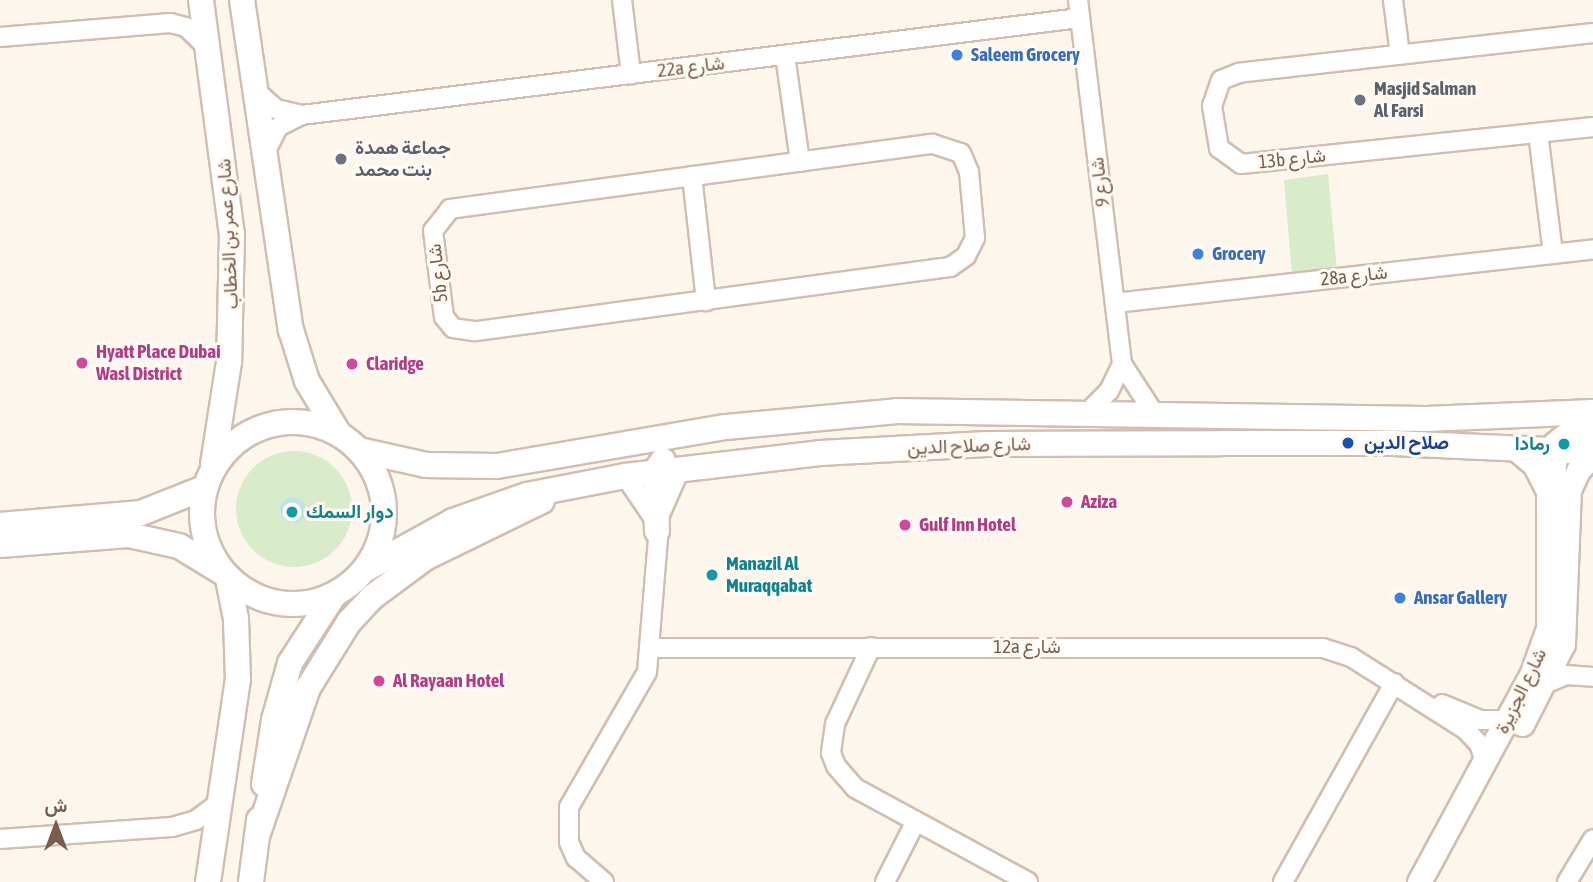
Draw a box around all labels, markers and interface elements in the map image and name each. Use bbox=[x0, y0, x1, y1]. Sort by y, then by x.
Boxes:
place label: Saleem Grocery bbox=[971, 44, 1080, 66]
marker: Saleem Grocery bbox=[949, 47, 965, 63]
street label: 22a شارع bbox=[656, 52, 726, 82]
place label: Masjid Salman Al Farsi bbox=[1374, 78, 1476, 122]
marker: Masjid Salman Al Farsi bbox=[1352, 92, 1368, 108]
place label: جماعة همدة بنت محمد bbox=[355, 137, 451, 181]
street label: 13b شارع bbox=[1257, 144, 1327, 174]
marker: جماعة همدة بنت محمد bbox=[333, 151, 349, 167]
street label: شارع 9 bbox=[1086, 156, 1114, 208]
street label: شارع عمر بن الخطاب bbox=[213, 158, 243, 310]
street label: 5b شارع bbox=[423, 242, 453, 304]
place label: Grocery bbox=[1212, 243, 1266, 265]
marker: Grocery bbox=[1190, 246, 1206, 262]
street label: 28a شارع bbox=[1319, 261, 1389, 291]
place label: Hyatt Place Dubai Wasl District bbox=[96, 341, 221, 385]
place label: Claridge bbox=[366, 353, 424, 375]
marker: Hyatt Place Dubai Wasl District bbox=[74, 355, 90, 371]
marker: Claridge bbox=[344, 356, 360, 372]
street label: شارع صلاح الدين bbox=[907, 432, 1031, 460]
place label: صلاح الدين bbox=[1364, 432, 1449, 454]
marker: صلاح الدين bbox=[1338, 433, 1358, 453]
place label: رمادا bbox=[1515, 433, 1550, 455]
marker: رمادا bbox=[1556, 436, 1572, 452]
place label: Aziza bbox=[1081, 491, 1117, 513]
marker: Aziza bbox=[1059, 494, 1075, 510]
place label: دوار السمك bbox=[306, 501, 394, 523]
marker: دوار السمك bbox=[284, 504, 300, 520]
place label: Gulf Inn Hotel bbox=[919, 514, 1016, 536]
marker: Gulf Inn Hotel bbox=[897, 517, 913, 533]
place label: Manazil Al Muraqqabat bbox=[726, 553, 812, 597]
marker: Manazil Al Muraqqabat bbox=[704, 567, 720, 583]
place label: Ansar Gallery bbox=[1414, 587, 1507, 609]
marker: Ansar Gallery bbox=[1392, 590, 1408, 606]
street label: 12a شارع bbox=[993, 636, 1061, 658]
street label: شارع الجزيرة bbox=[1491, 645, 1551, 737]
place label: Al Rayaan Hotel bbox=[393, 670, 504, 692]
marker: Al Rayaan Hotel bbox=[371, 673, 387, 689]
north arrow bbox=[21, 791, 91, 861]
text: ش bbox=[45, 794, 67, 816]

